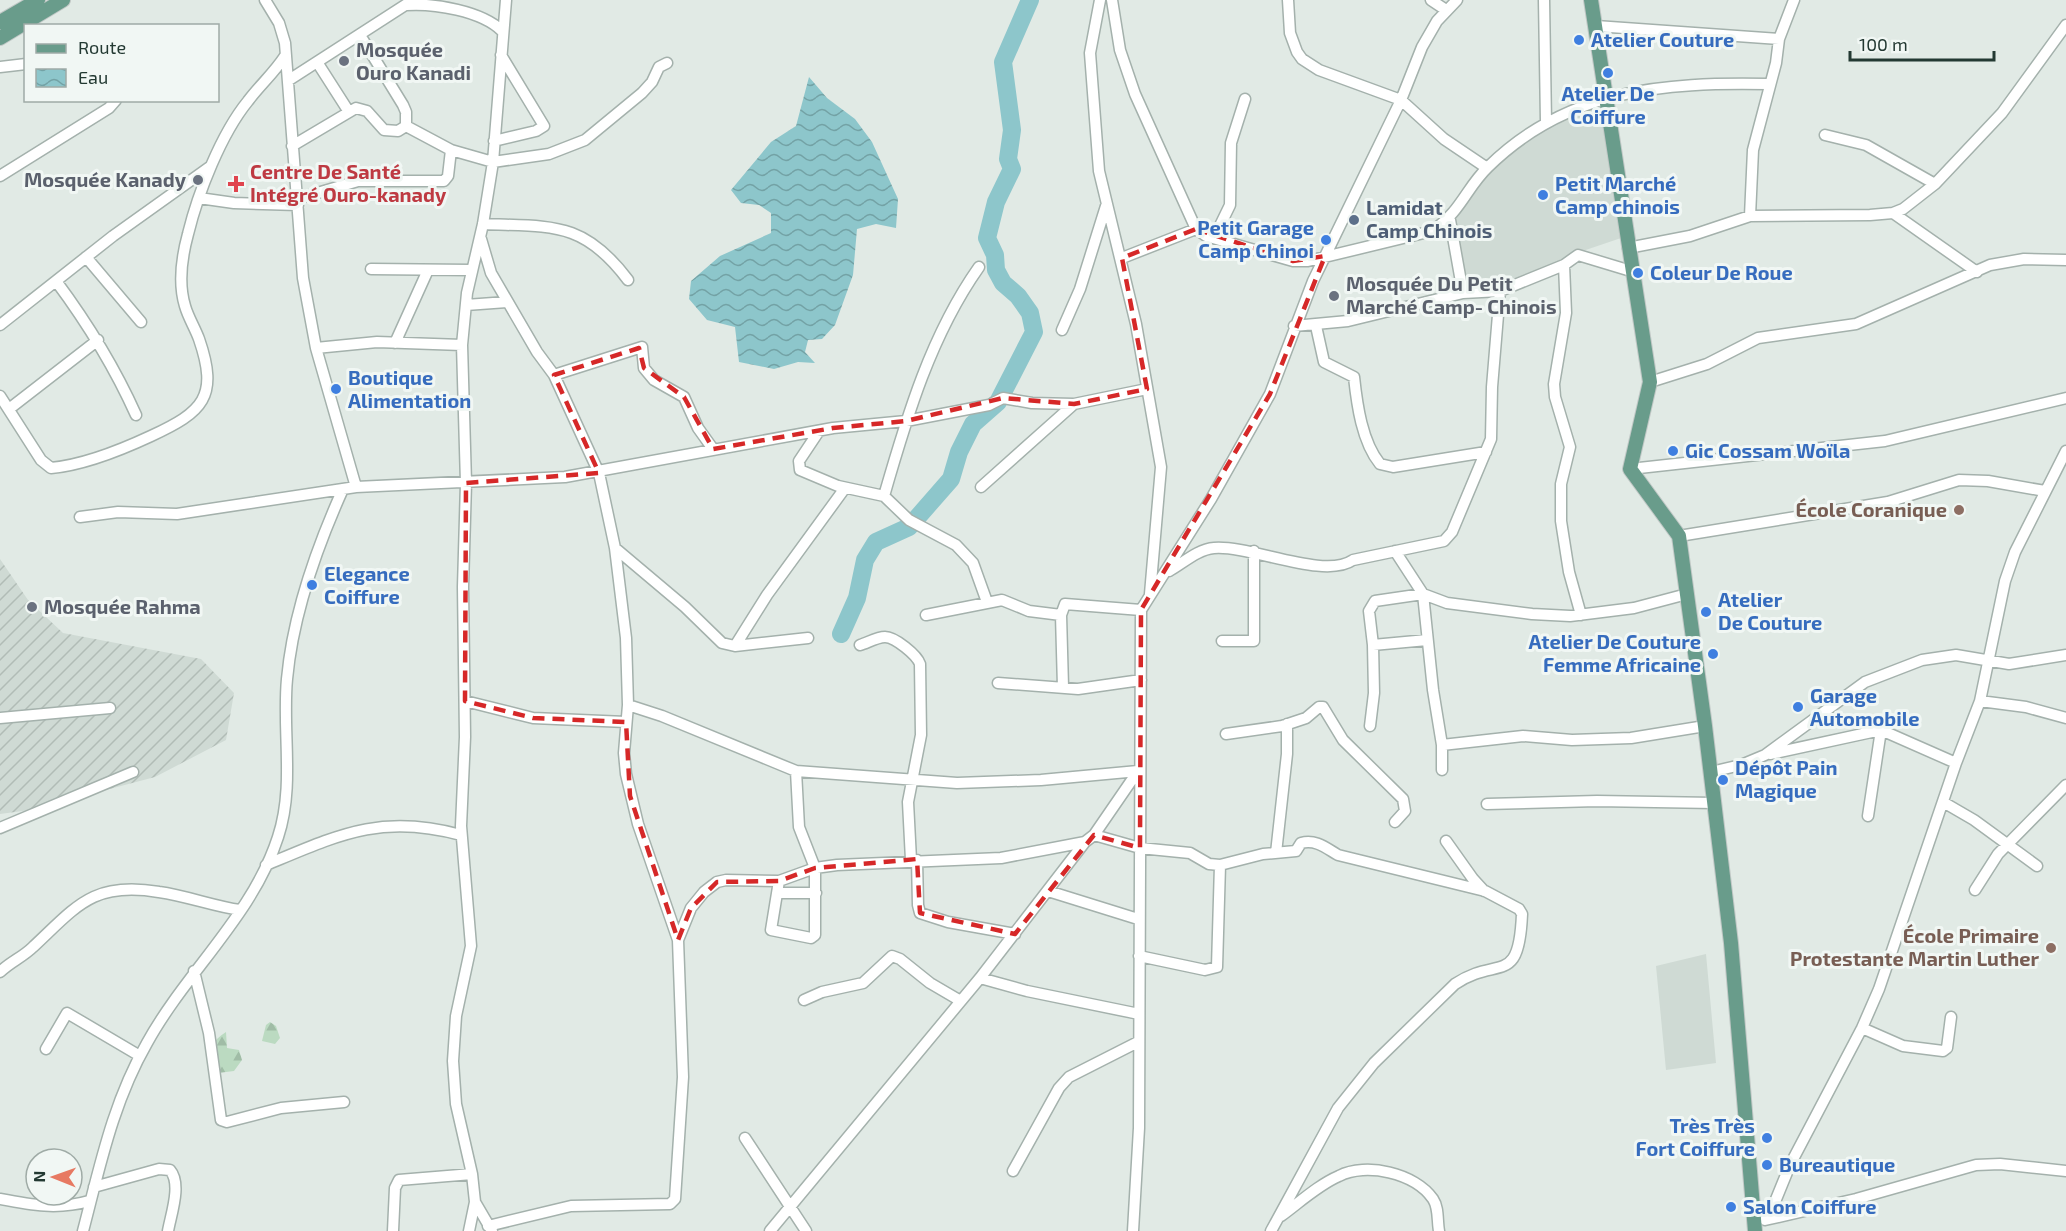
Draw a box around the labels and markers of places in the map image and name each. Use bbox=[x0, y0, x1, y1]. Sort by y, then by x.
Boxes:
place label: Atelier Couture bbox=[1591, 27, 1734, 51]
marker: Atelier Couture bbox=[1572, 33, 1586, 47]
place label: Mosquée Ouro Kanadi bbox=[356, 37, 471, 84]
marker: Mosquée Ouro Kanadi bbox=[337, 54, 351, 68]
marker: Atelier De Coiffure bbox=[1601, 66, 1615, 80]
place label: Atelier De Coiffure bbox=[1561, 81, 1655, 128]
place label: Centre De Santé Intégré Ouro-kanady bbox=[250, 159, 447, 207]
place label: Mosquée Kanady bbox=[24, 167, 187, 192]
place label: Petit Marché Camp chinois bbox=[1555, 171, 1680, 218]
marker: Mosquée Kanady bbox=[191, 173, 205, 187]
marker: Centre De Santé Intégré Ouro-kanady bbox=[227, 175, 245, 193]
marker: Petit Marché Camp chinois bbox=[1536, 188, 1550, 202]
place label: Lamidat Camp Chinois bbox=[1366, 195, 1492, 242]
marker: Lamidat Camp Chinois bbox=[1347, 213, 1361, 227]
place label: Petit Garage Camp Chinoi bbox=[1197, 215, 1314, 262]
marker: Petit Garage Camp Chinoi bbox=[1319, 233, 1333, 247]
place label: Coleur De Roue bbox=[1650, 260, 1793, 284]
marker: Coleur De Roue bbox=[1631, 266, 1645, 280]
place label: Mosquée Du Petit Marché Camp- Chinois bbox=[1346, 271, 1557, 318]
marker: Mosquée Du Petit Marché Camp- Chinois bbox=[1327, 289, 1341, 303]
place label: Boutique Alimentation bbox=[348, 365, 471, 412]
marker: Boutique Alimentation bbox=[329, 382, 343, 396]
place label: Gic Cossam Woïla bbox=[1685, 438, 1850, 462]
marker: Gic Cossam Woïla bbox=[1666, 444, 1680, 458]
place label: École Coranique bbox=[1795, 497, 1947, 521]
marker: École Coranique bbox=[1952, 503, 1966, 517]
place label: Elegance Coiffure bbox=[324, 561, 410, 608]
marker: Elegance Coiffure bbox=[305, 578, 319, 592]
place label: Atelier De Couture bbox=[1718, 587, 1822, 634]
place label: Mosquée Rahma bbox=[44, 594, 201, 618]
marker: Mosquée Rahma bbox=[25, 600, 39, 614]
marker: Atelier De Couture bbox=[1699, 605, 1713, 619]
place label: Atelier De Couture Femme Africaine bbox=[1529, 629, 1701, 676]
marker: Atelier De Couture Femme Africaine bbox=[1706, 647, 1720, 661]
place label: Garage Automobile bbox=[1810, 683, 1920, 730]
marker: Garage Automobile bbox=[1791, 700, 1805, 714]
place label: Dépôt Pain Magique bbox=[1735, 755, 1837, 802]
marker: Dépôt Pain Magique bbox=[1716, 773, 1730, 787]
place label: École Primaire Protestante Martin Luther bbox=[1790, 923, 2039, 970]
marker: École Primaire Protestante Martin Luther bbox=[2044, 941, 2058, 955]
place label: Très Très Fort Coiffure bbox=[1636, 1113, 1755, 1160]
marker: Très Très Fort Coiffure bbox=[1760, 1131, 1774, 1145]
place label: Bureautique bbox=[1779, 1152, 1895, 1176]
marker: Bureautique bbox=[1760, 1158, 1774, 1172]
place label: Salon Coiffure bbox=[1743, 1194, 1877, 1218]
marker: Salon Coiffure bbox=[1724, 1200, 1738, 1214]

